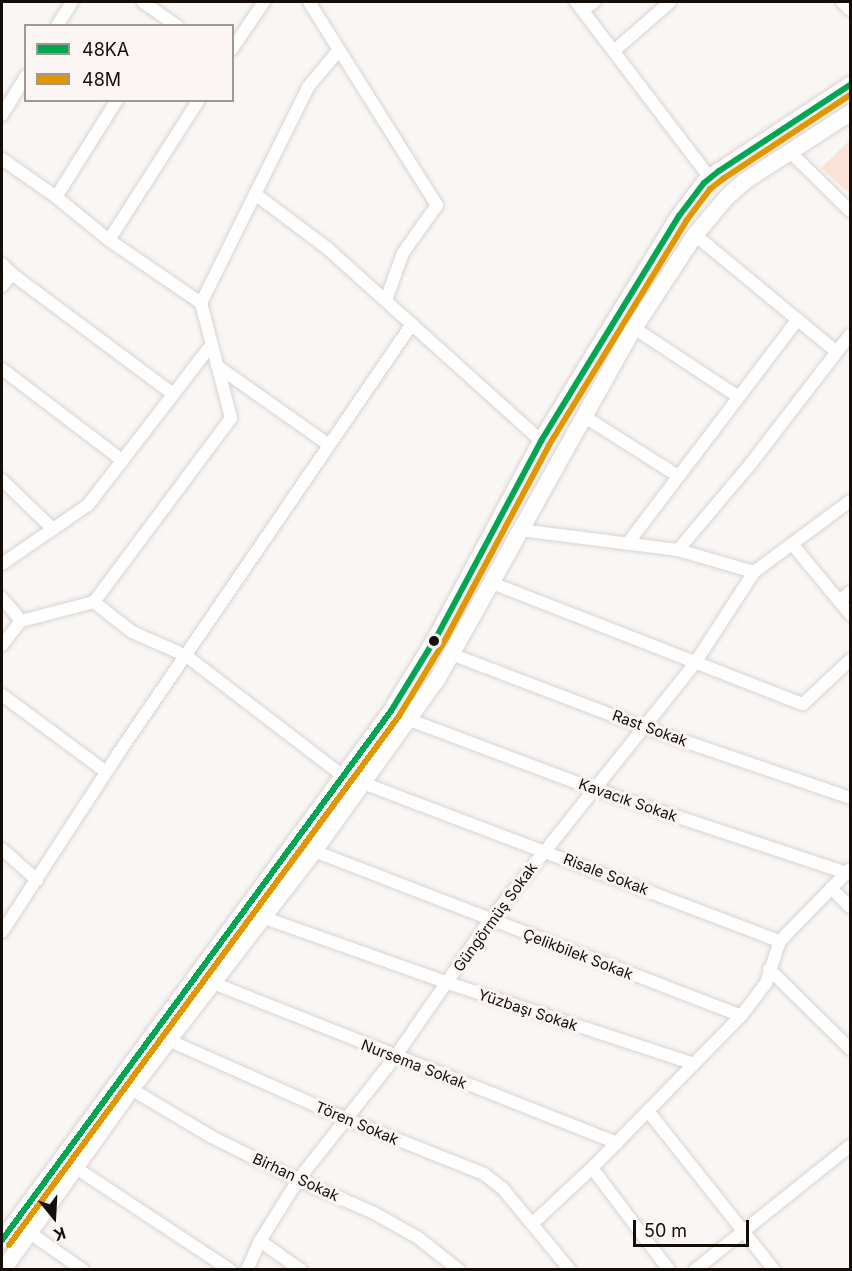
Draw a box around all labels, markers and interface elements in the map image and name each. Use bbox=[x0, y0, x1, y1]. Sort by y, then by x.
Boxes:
legend bbox=[24, 24, 234, 102]
text: 48KA bbox=[82, 39, 129, 60]
text: 48M bbox=[82, 69, 121, 90]
unlabelled marker bbox=[428, 635, 440, 647]
street label: Rast Sokak bbox=[610, 706, 690, 750]
street label: Kavacık Sokak bbox=[576, 775, 680, 825]
street label: Risale Sokak bbox=[561, 850, 651, 898]
street label: Güngörmüş Sokak bbox=[449, 859, 541, 975]
street label: Çelikbilek Sokak bbox=[520, 925, 636, 983]
street label: Yüzbaşı Sokak bbox=[476, 985, 580, 1035]
street label: Nursema Sokak bbox=[359, 1036, 469, 1092]
street label: Tören Sokak bbox=[313, 1097, 401, 1149]
street label: Birhan Sokak bbox=[250, 1149, 342, 1205]
north arrow bbox=[24, 1187, 84, 1247]
scale bar bbox=[636, 1208, 752, 1246]
text: 50 m bbox=[644, 1220, 687, 1241]
text: K bbox=[51, 1223, 68, 1245]

